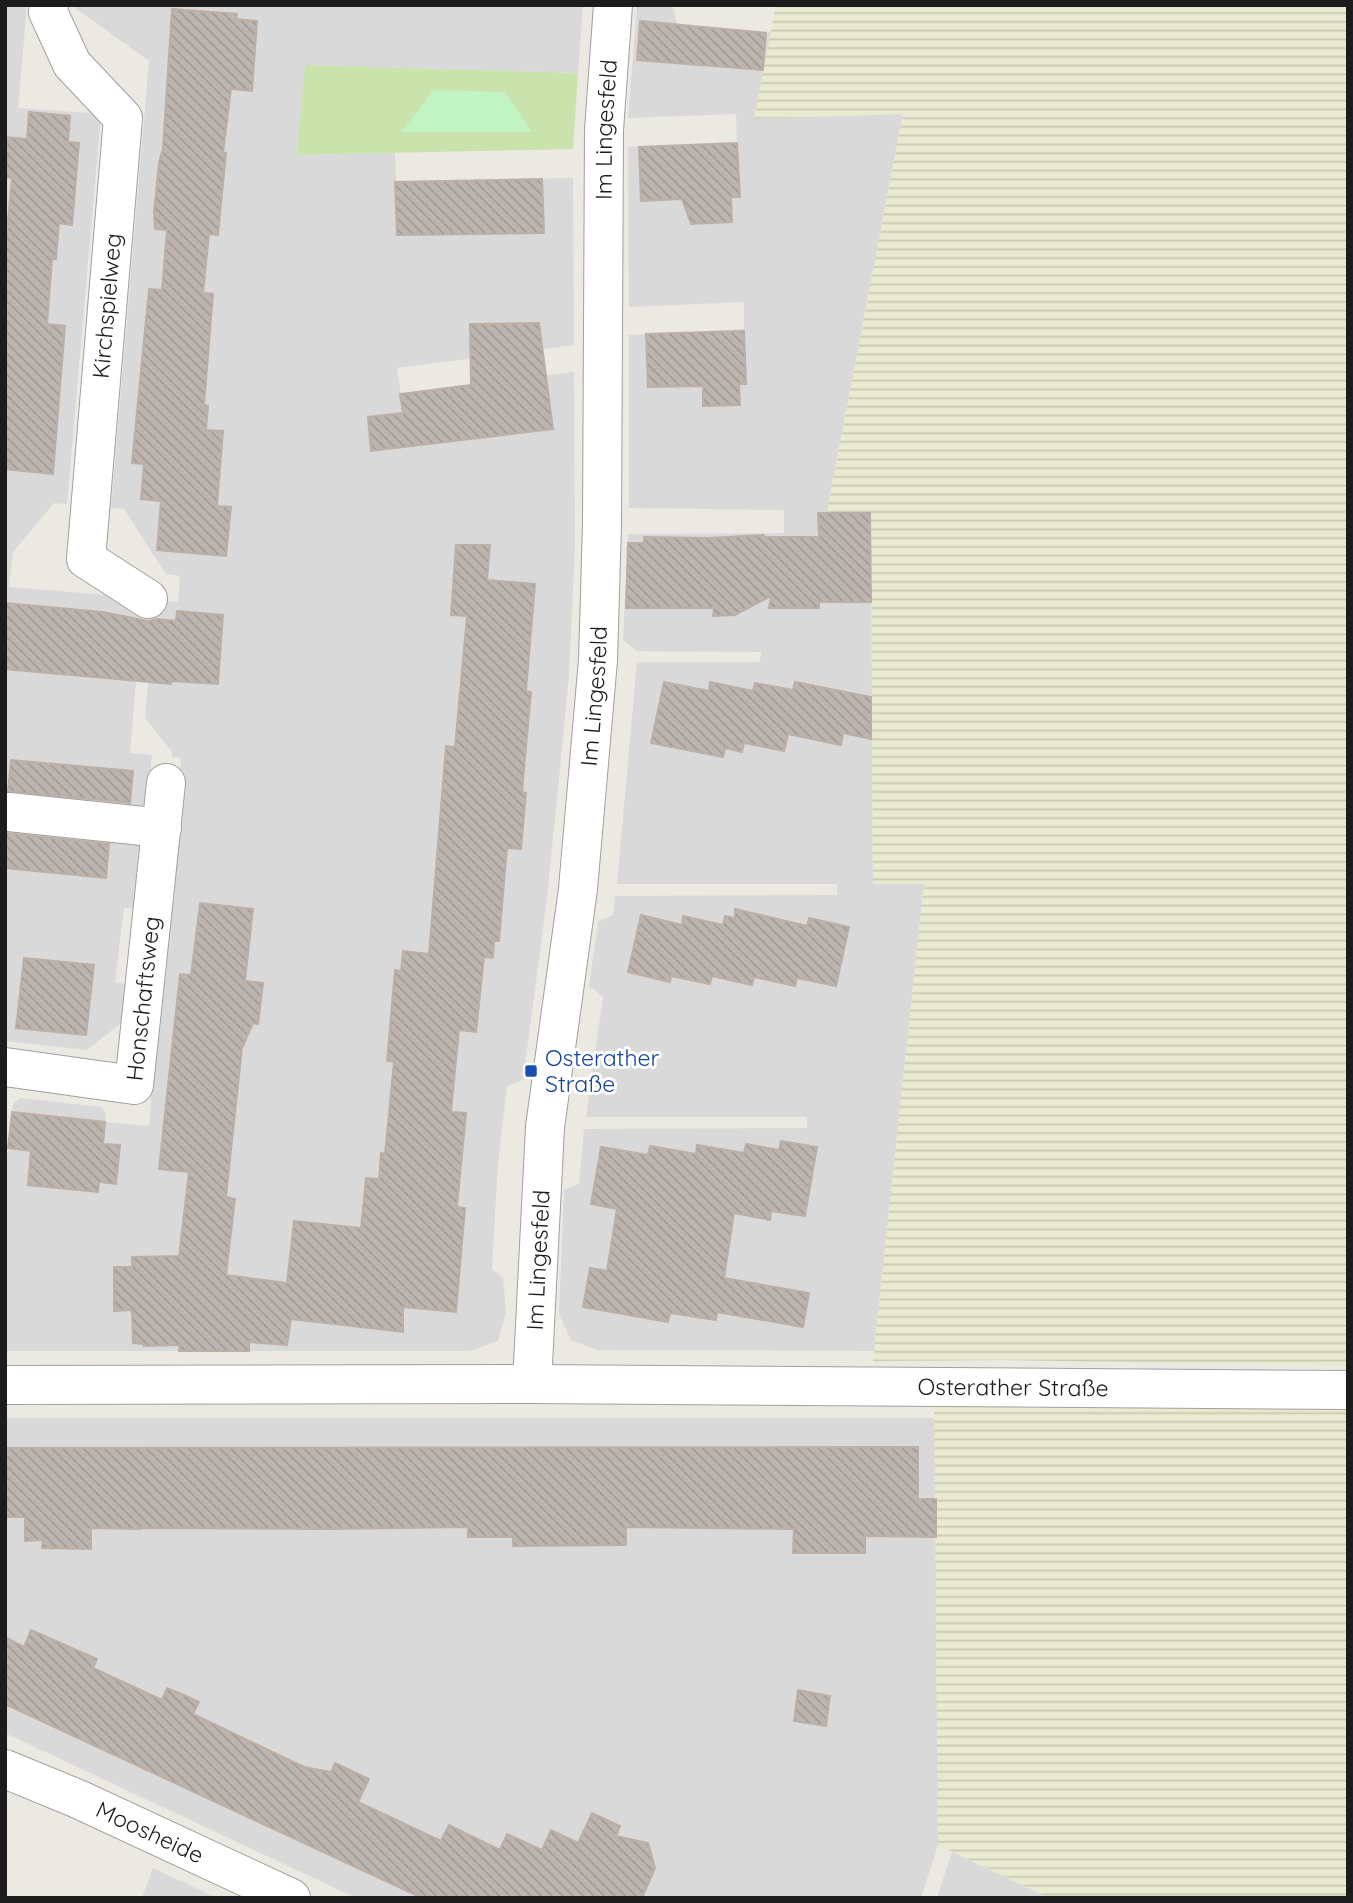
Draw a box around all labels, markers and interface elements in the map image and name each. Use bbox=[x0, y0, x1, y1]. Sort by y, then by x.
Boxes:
street label: Im Lingesfeld bbox=[589, 58, 623, 200]
street label: Kirchspielweg bbox=[86, 232, 127, 380]
street label: Im Lingesfeld bbox=[574, 626, 613, 768]
street label: Honschaftsweg bbox=[120, 915, 166, 1082]
place label: Osterather Straße bbox=[545, 1043, 659, 1098]
marker: Osterather Straße bbox=[523, 1063, 539, 1079]
street label: Im Lingesfeld bbox=[520, 1189, 556, 1331]
street label: Osterather Straße bbox=[917, 1372, 1109, 1402]
street label: Moosheide bbox=[91, 1794, 208, 1869]

